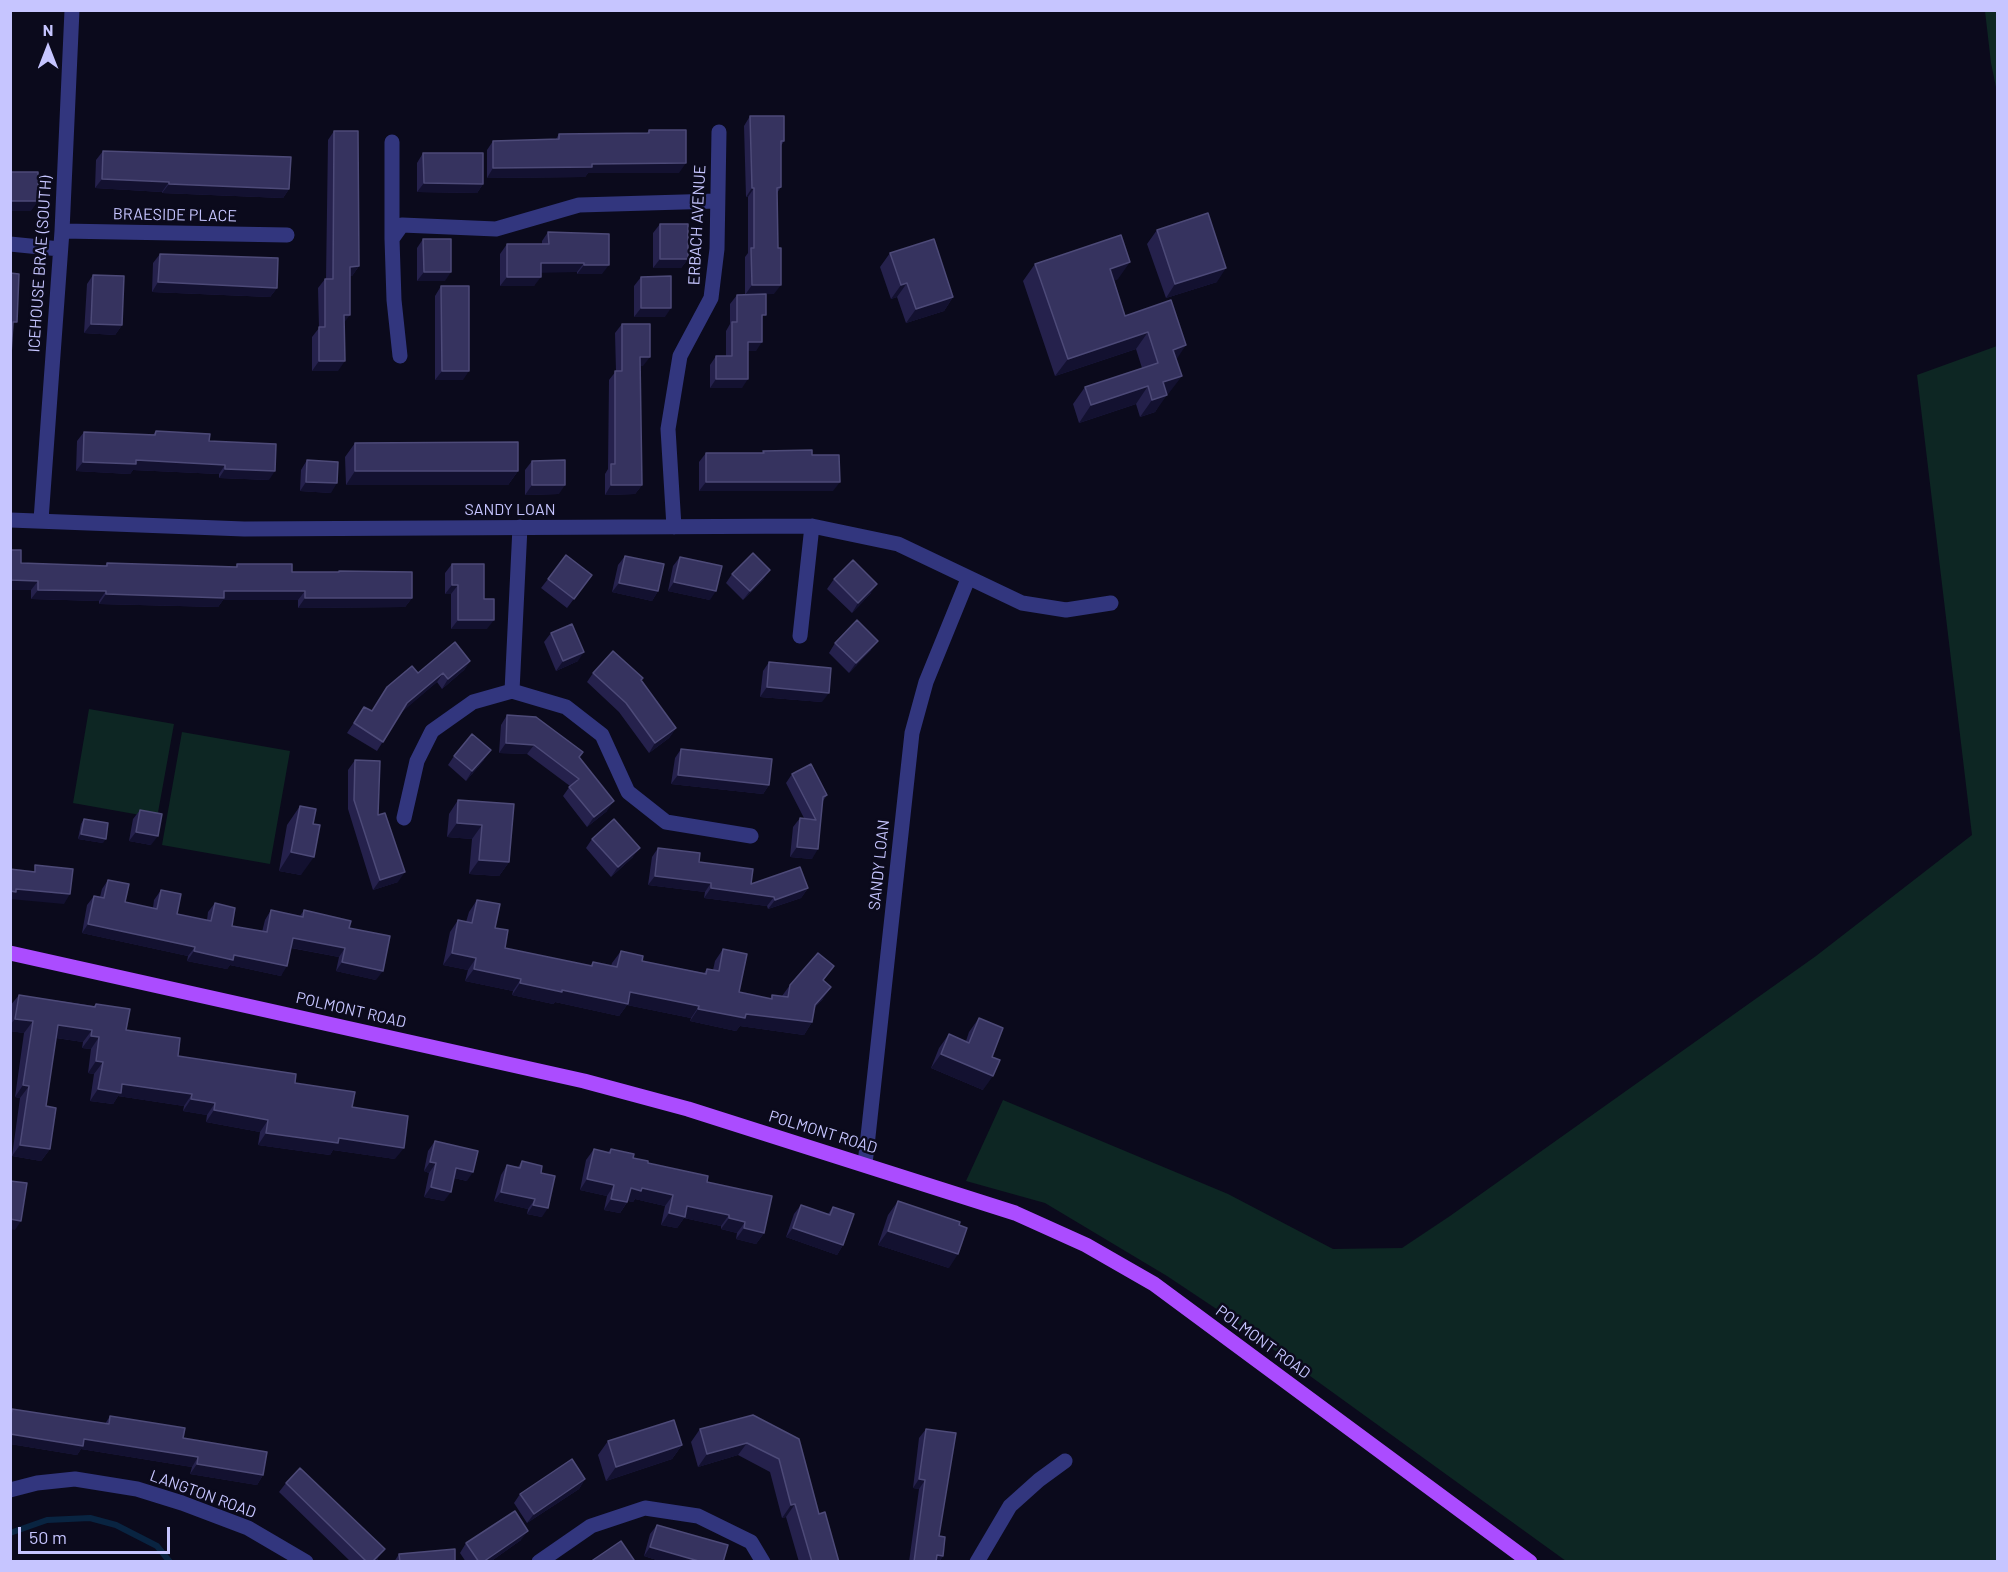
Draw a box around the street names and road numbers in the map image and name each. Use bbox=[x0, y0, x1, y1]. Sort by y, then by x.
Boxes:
street label: ERBACH AVENUE bbox=[684, 164, 710, 286]
street label: ICEHOUSE BRAE (SOUTH) bbox=[24, 175, 56, 353]
street label: BRAESIDE PLACE bbox=[113, 204, 237, 226]
street label: SANDY LOAN bbox=[464, 500, 556, 520]
street label: SANDY LOAN bbox=[865, 819, 893, 911]
street label: POLMONT ROAD bbox=[294, 988, 408, 1032]
street label: POLMONT ROAD bbox=[766, 1106, 880, 1158]
street label: POLMONT ROAD bbox=[1212, 1301, 1314, 1383]
street label: LANGTON ROAD bbox=[147, 1466, 259, 1522]

